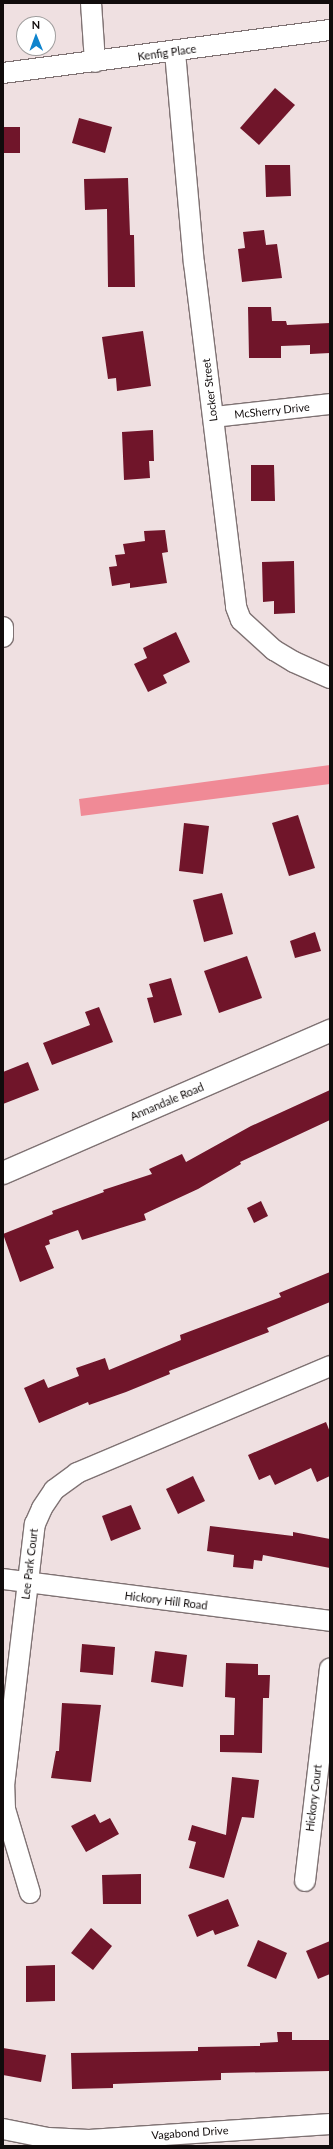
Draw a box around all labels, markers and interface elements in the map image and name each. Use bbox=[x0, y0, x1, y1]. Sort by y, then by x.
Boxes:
north arrow bbox=[16, 16, 56, 56]
text: N bbox=[31, 18, 40, 31]
street label: Kenfig Place bbox=[137, 42, 197, 64]
street label: Locker Street bbox=[200, 358, 220, 422]
street label: McSherry Drive bbox=[234, 400, 310, 422]
street label: Annandale Road bbox=[128, 1081, 206, 1123]
street label: Lee Park Court bbox=[19, 1528, 41, 1600]
street label: Hickory Hill Road bbox=[124, 1589, 208, 1613]
street label: Hickory Court bbox=[303, 1764, 325, 1832]
street label: Vagabond Drive bbox=[151, 2124, 229, 2142]

